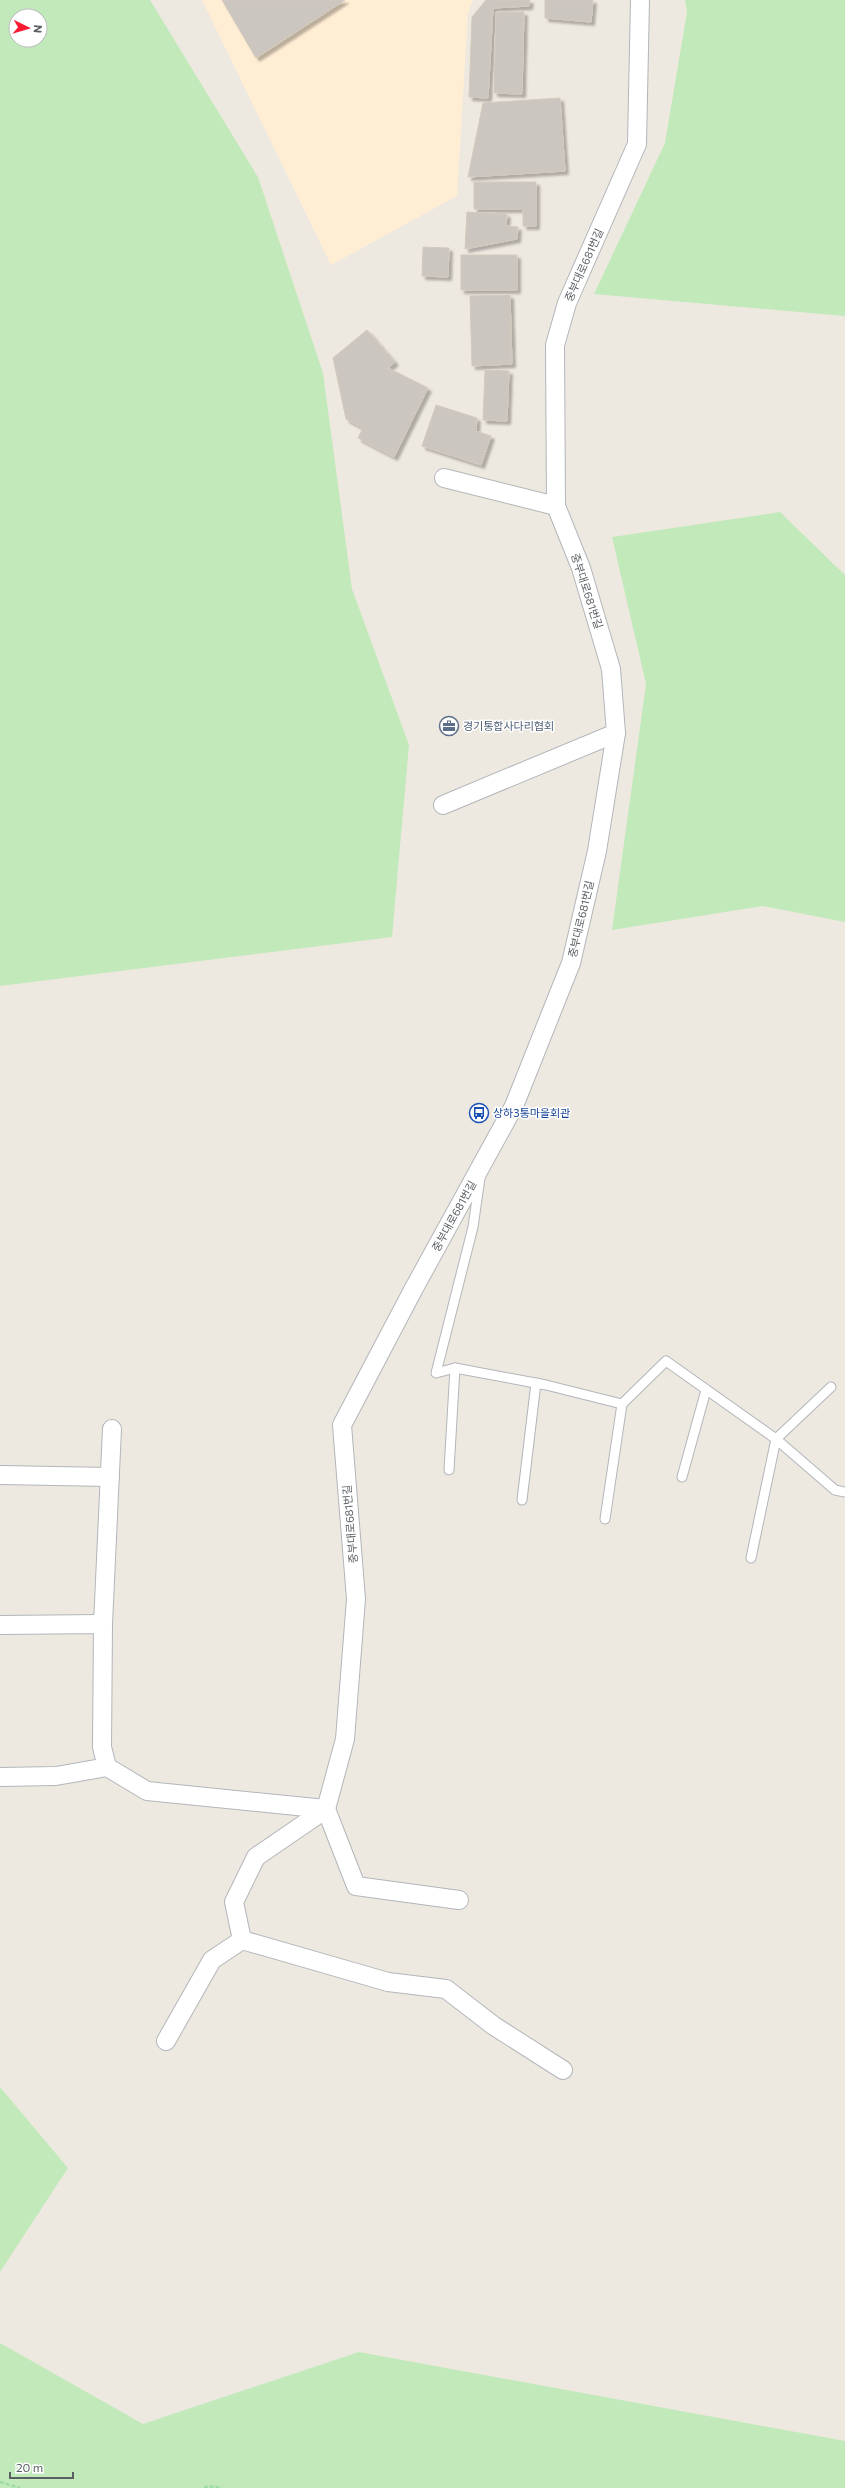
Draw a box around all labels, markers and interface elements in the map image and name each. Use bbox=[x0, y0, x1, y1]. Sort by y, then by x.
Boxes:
north arrow bbox=[8, 8, 48, 48]
text: N bbox=[32, 24, 45, 34]
street label: 중부대로681번길 bbox=[562, 226, 606, 303]
street label: 중부대로681번길 bbox=[569, 551, 606, 630]
office icon: 경기통합사다리협회 bbox=[438, 715, 460, 737]
place label: 경기통합사다리협회 bbox=[463, 719, 554, 732]
street label: 중부대로681번길 bbox=[565, 879, 596, 959]
bus stop icon: 상하3통마을회관 bbox=[468, 1102, 490, 1124]
place label: 상하3통마을회관 bbox=[493, 1106, 570, 1119]
street label: 중부대로681번길 bbox=[429, 1178, 478, 1253]
street label: 중부대로681번길 bbox=[340, 1484, 359, 1564]
scale bar bbox=[10, 2454, 73, 2480]
text: 20 m bbox=[16, 2460, 43, 2474]

